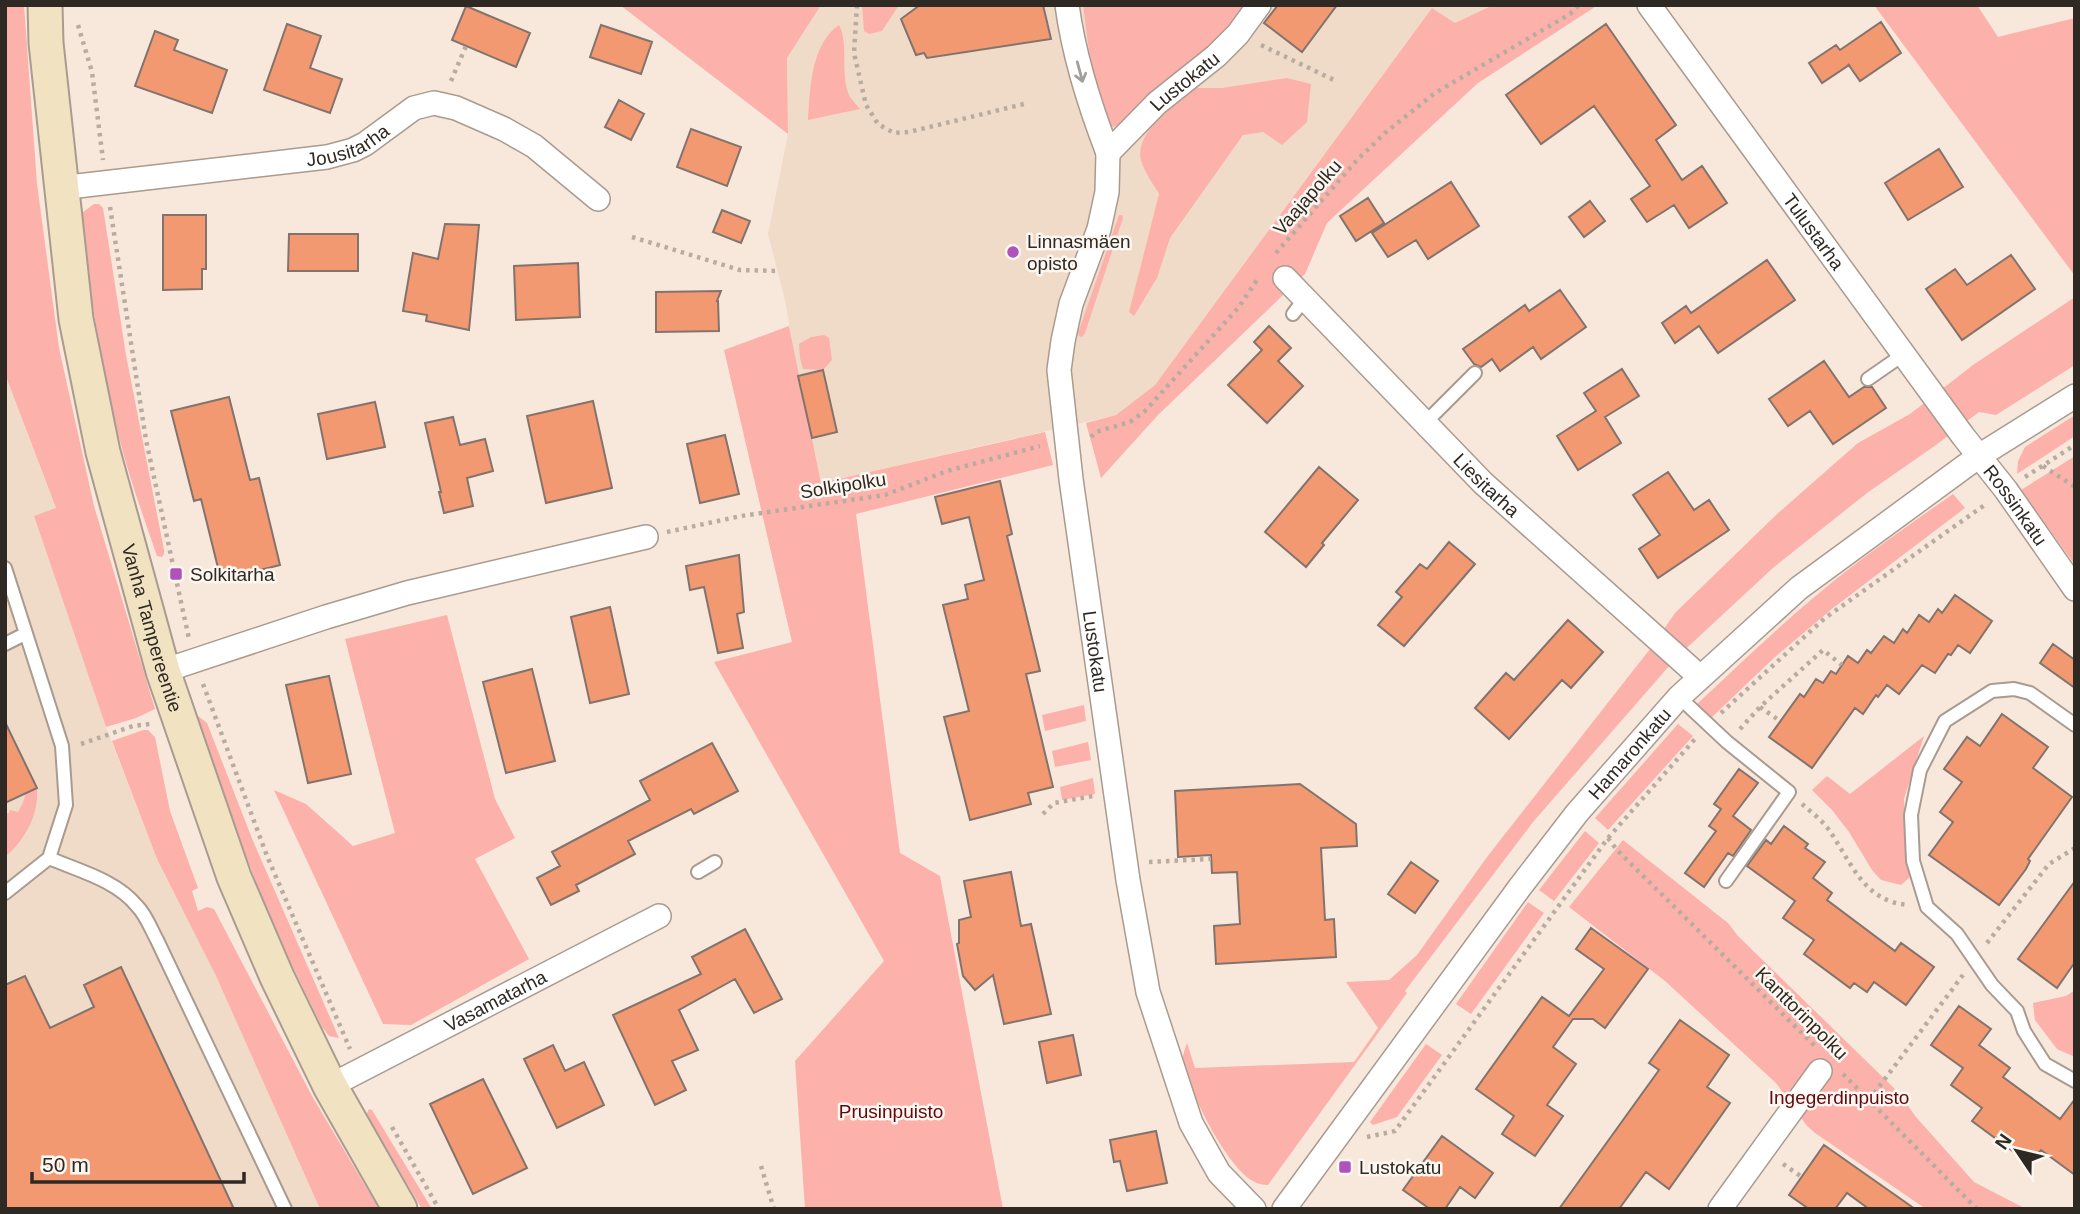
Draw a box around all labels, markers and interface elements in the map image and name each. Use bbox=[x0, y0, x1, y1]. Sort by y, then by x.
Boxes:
street label: Lustokatu bbox=[1146, 48, 1224, 115]
one-way arrow bbox=[1074, 60, 1087, 83]
street label: Jousitarha bbox=[305, 120, 393, 170]
street label: Vaajapolku bbox=[1269, 155, 1346, 239]
street label: Tulustarha bbox=[1779, 189, 1848, 274]
place label: Linnasmäen opisto bbox=[1027, 231, 1131, 274]
marker: Linnasmäen opisto bbox=[1005, 244, 1021, 260]
street label: Liesitarha bbox=[1449, 449, 1524, 522]
street label: Rossinkatu bbox=[1979, 461, 2051, 549]
street label: Solkipolku bbox=[799, 468, 887, 503]
street label: Vanha Tampereentie bbox=[118, 542, 186, 715]
place label: Solkitarha bbox=[190, 564, 275, 585]
marker: Solkitarha bbox=[168, 566, 184, 582]
street label: Lustokatu bbox=[1079, 609, 1111, 694]
street label: Hamaronkatu bbox=[1584, 704, 1675, 804]
street label: Kanttorinpolku bbox=[1751, 963, 1852, 1064]
street label: Vasamatarha bbox=[441, 966, 550, 1036]
park label: Ingegerdinpuisto bbox=[1769, 1087, 1909, 1108]
park label: Prusinpuisto bbox=[839, 1101, 943, 1122]
north arrow bbox=[1982, 1116, 2052, 1186]
text: N bbox=[1991, 1130, 2016, 1153]
scale bar bbox=[32, 1140, 243, 1184]
text: 50 m bbox=[42, 1153, 89, 1176]
place label: Lustokatu bbox=[1359, 1157, 1441, 1178]
marker: Lustokatu bbox=[1337, 1159, 1353, 1175]

